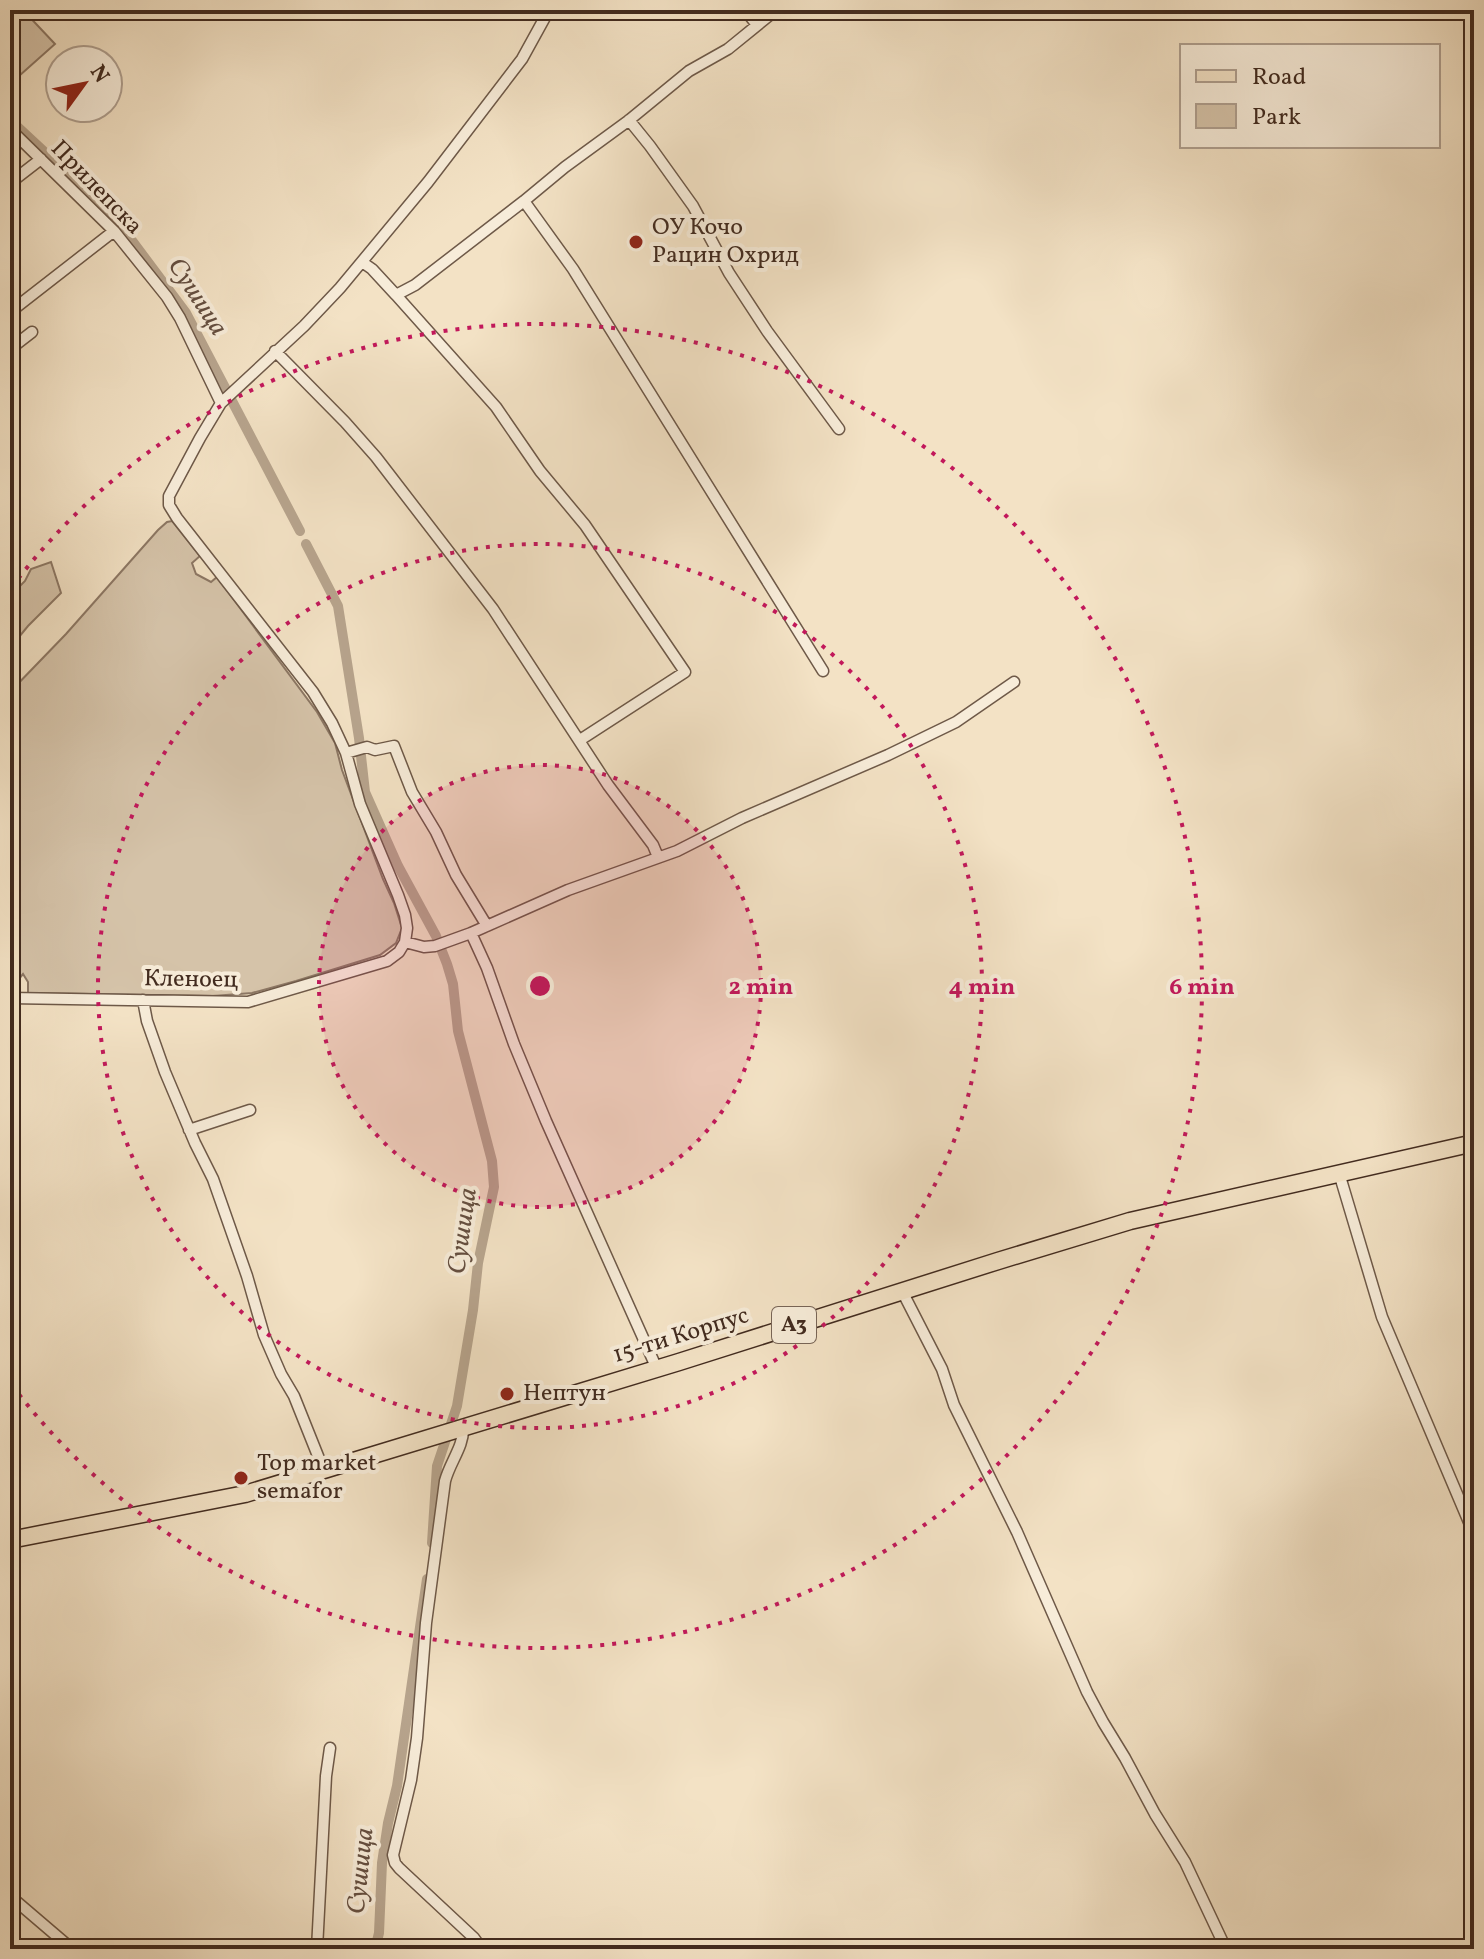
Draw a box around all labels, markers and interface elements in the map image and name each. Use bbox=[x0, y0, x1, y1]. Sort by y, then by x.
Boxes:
north arrow bbox=[44, 44, 124, 124]
legend bbox=[1180, 44, 1440, 148]
text: N bbox=[81, 59, 116, 90]
text: Road bbox=[1252, 61, 1306, 95]
text: Park bbox=[1252, 101, 1301, 135]
street label: Прилепска bbox=[42, 133, 150, 243]
place label: ОУ Кочо Рацин Охрид bbox=[652, 211, 799, 273]
marker: ОУ Кочо Рацин Охрид bbox=[627, 233, 645, 251]
water label: Сушица bbox=[158, 251, 236, 343]
street label: Кленоец bbox=[144, 962, 239, 998]
text: 2 min bbox=[729, 971, 794, 1005]
text: 4 min bbox=[949, 971, 1016, 1005]
text: 6 min bbox=[1169, 971, 1235, 1005]
centre of rings bbox=[526, 972, 554, 1000]
water label: Сушица bbox=[439, 1186, 487, 1276]
street label: 15-ти Корпус bbox=[609, 1299, 753, 1373]
road number: A3 bbox=[772, 1307, 816, 1343]
place label: Нептун bbox=[523, 1377, 606, 1411]
marker: Нептун bbox=[498, 1385, 516, 1403]
place label: Top market semafor bbox=[257, 1447, 376, 1509]
marker: Top market semafor bbox=[232, 1469, 250, 1487]
water label: Сушица bbox=[339, 1826, 383, 1916]

